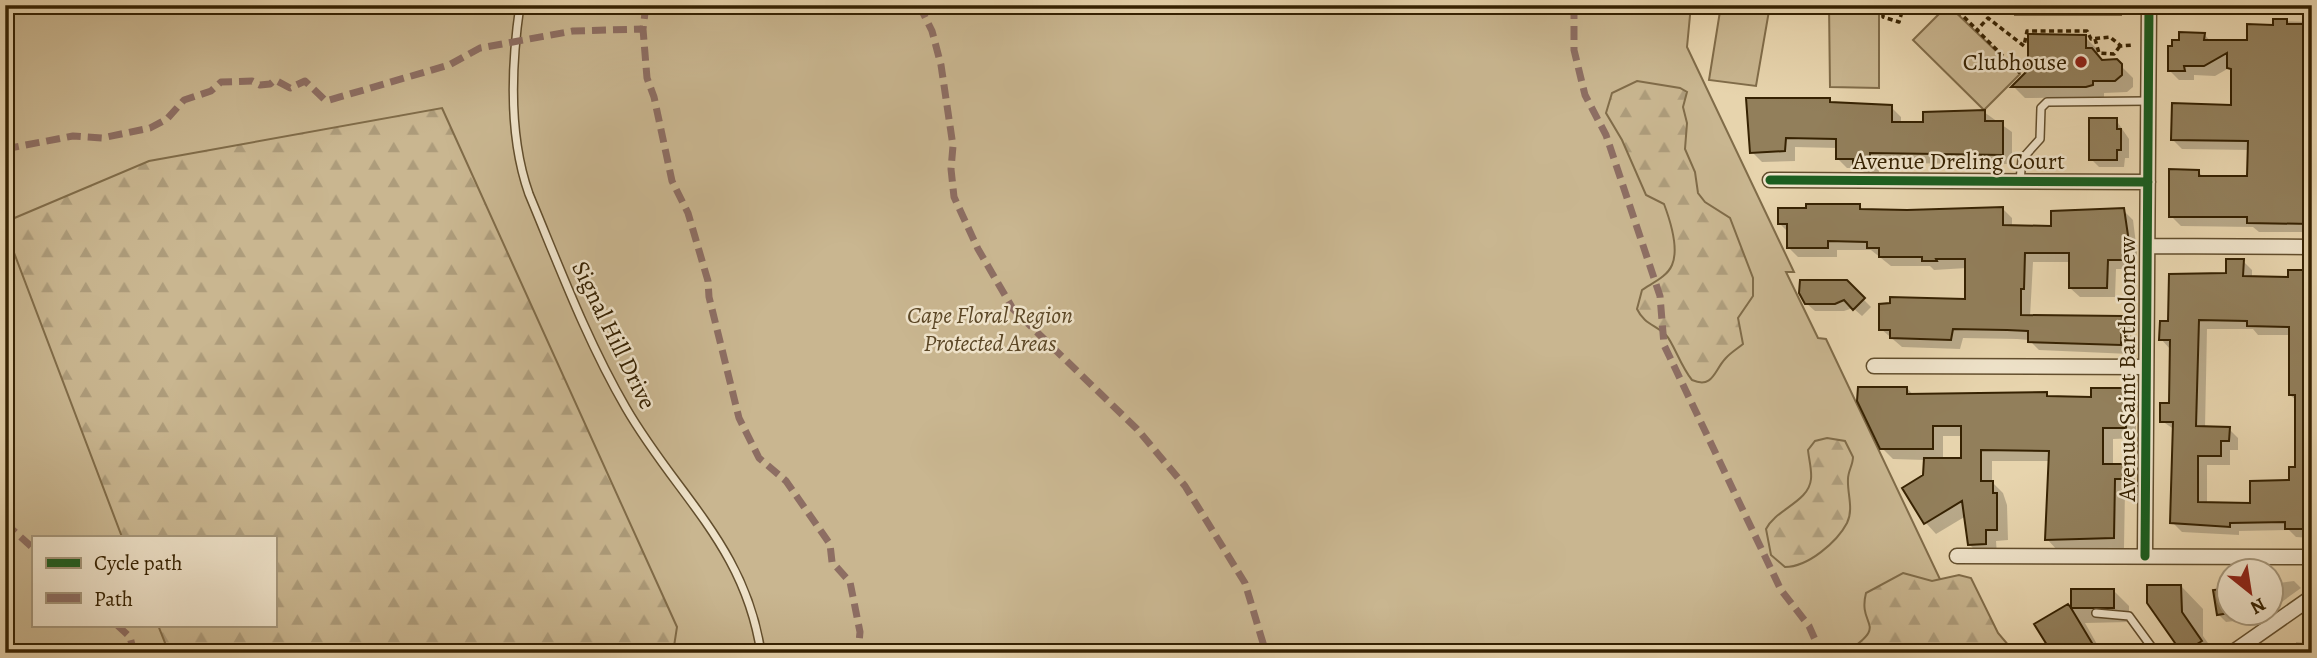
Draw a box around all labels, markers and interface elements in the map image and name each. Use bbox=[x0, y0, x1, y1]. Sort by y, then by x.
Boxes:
place label: Clubhouse bbox=[1963, 46, 2067, 78]
marker: Clubhouse bbox=[2073, 54, 2089, 70]
street label: Avenue Dreling Court bbox=[1852, 145, 2065, 177]
street label: Avenue Saint Bartholomew bbox=[2111, 236, 2143, 503]
street label: Signal Hill Drive bbox=[564, 256, 664, 414]
park label: Cape Floral Region Protected Areas bbox=[907, 299, 1073, 359]
legend bbox=[32, 536, 276, 626]
text: Cycle path bbox=[94, 549, 183, 577]
north arrow bbox=[2216, 556, 2286, 626]
text: Path bbox=[94, 585, 133, 613]
text: N bbox=[2245, 591, 2270, 621]

